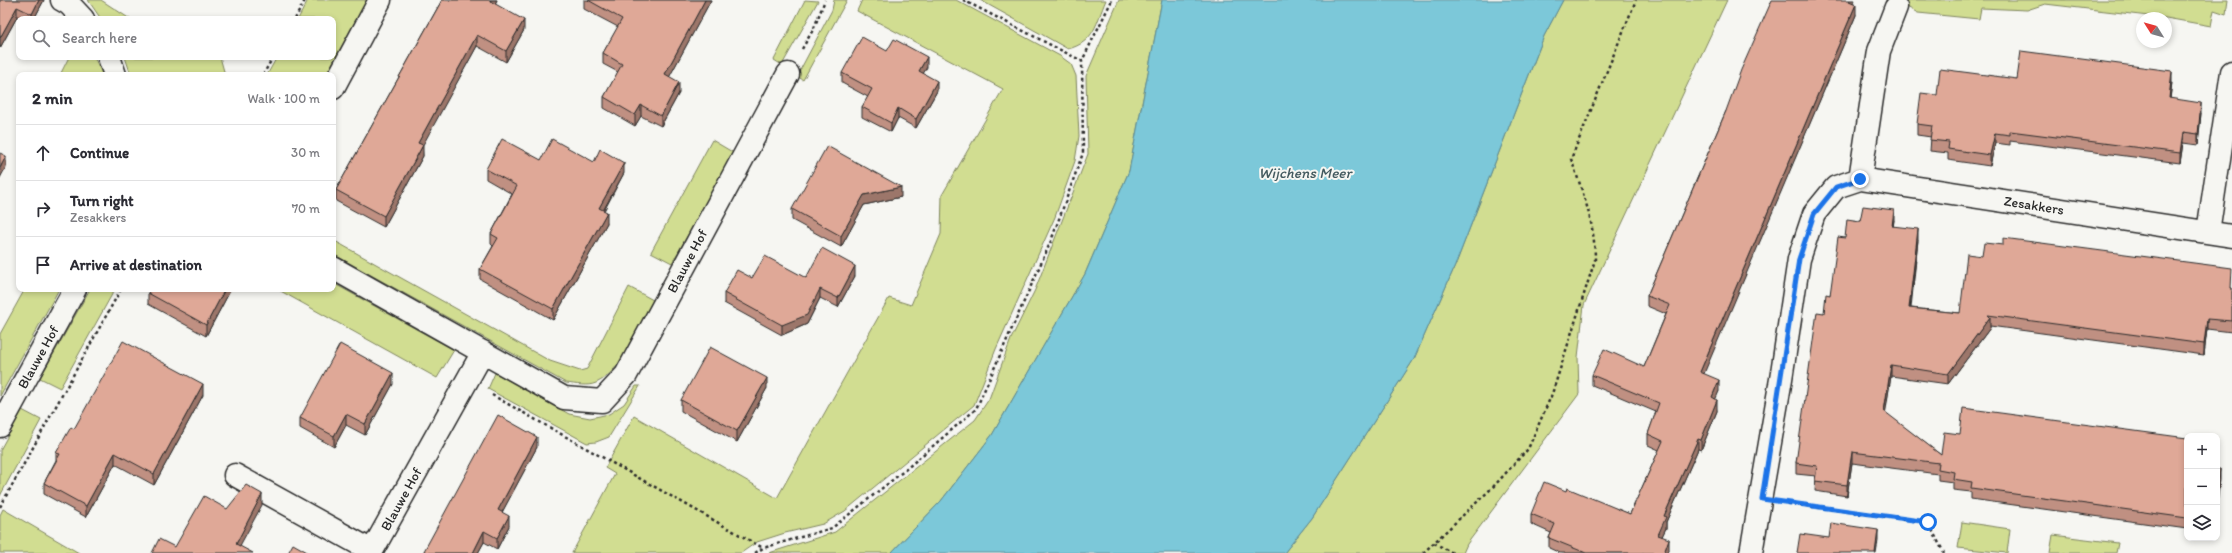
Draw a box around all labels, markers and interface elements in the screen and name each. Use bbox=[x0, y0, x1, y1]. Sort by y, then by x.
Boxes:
north arrow bbox=[2136, 12, 2172, 48]
search box bbox=[16, 16, 336, 60]
icon: search bbox=[30, 27, 52, 49]
text: Search here bbox=[62, 29, 137, 47]
text: 2 min bbox=[32, 88, 72, 108]
text: Walk · 100 m bbox=[247, 91, 320, 106]
icon: ahead bbox=[32, 142, 54, 164]
text: Continue bbox=[70, 144, 129, 162]
text: 30 m bbox=[291, 145, 320, 160]
water label: Wijchens Meer bbox=[1259, 164, 1354, 182]
route end bbox=[1851, 170, 1869, 188]
text: Turn right bbox=[70, 192, 134, 210]
street label: Zesakkers bbox=[2003, 192, 2065, 219]
icon: right bbox=[32, 198, 54, 220]
text: 70 m bbox=[292, 201, 320, 216]
text: Zesakkers bbox=[70, 210, 126, 225]
street label: Blauwe Hof bbox=[664, 226, 712, 296]
icon: arrive bbox=[32, 254, 54, 276]
text: Arrive at destination bbox=[70, 256, 202, 274]
street label: Blauwe Hof bbox=[14, 322, 63, 392]
map controls bbox=[2184, 433, 2220, 541]
button: + bbox=[2184, 433, 2220, 469]
street label: Blauwe Hof bbox=[377, 464, 426, 534]
button: − bbox=[2184, 469, 2220, 505]
button: layers bbox=[2184, 505, 2220, 541]
route start bbox=[1919, 513, 1937, 531]

